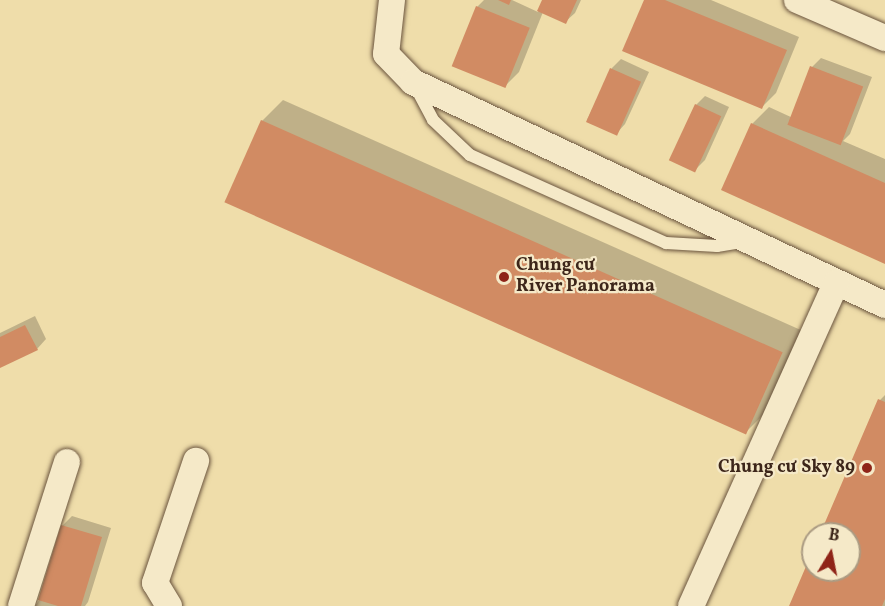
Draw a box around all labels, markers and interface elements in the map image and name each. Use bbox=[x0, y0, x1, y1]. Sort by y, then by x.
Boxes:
place label: Chung cư River Panorama bbox=[516, 256, 655, 298]
marker: Chung cư River Panorama bbox=[497, 270, 511, 284]
place label: Chung cư Sky 89 bbox=[718, 457, 855, 479]
marker: Chung cư Sky 89 bbox=[860, 461, 874, 475]
north arrow bbox=[801, 522, 861, 582]
text: B bbox=[827, 524, 841, 548]

